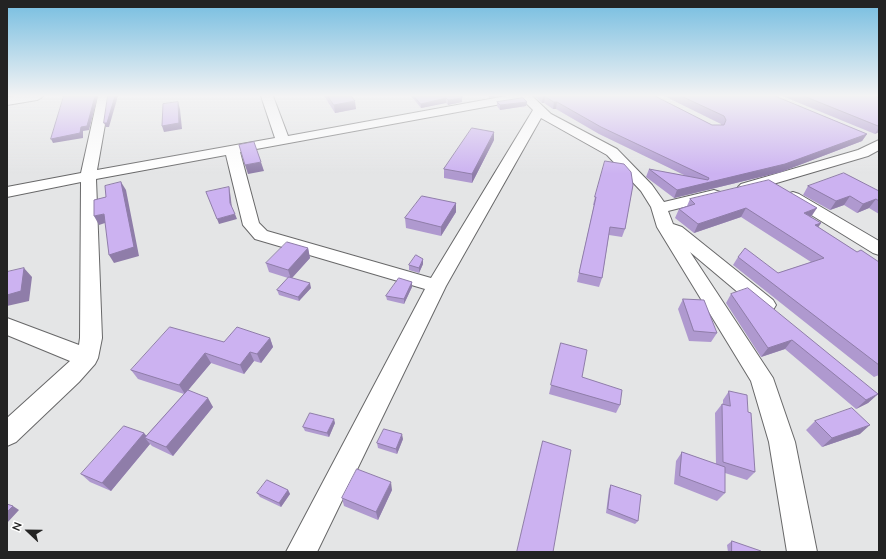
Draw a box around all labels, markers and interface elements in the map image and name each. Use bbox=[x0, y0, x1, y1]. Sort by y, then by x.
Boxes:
north arrow bbox=[8, 511, 48, 551]
text: N bbox=[9, 520, 25, 533]

